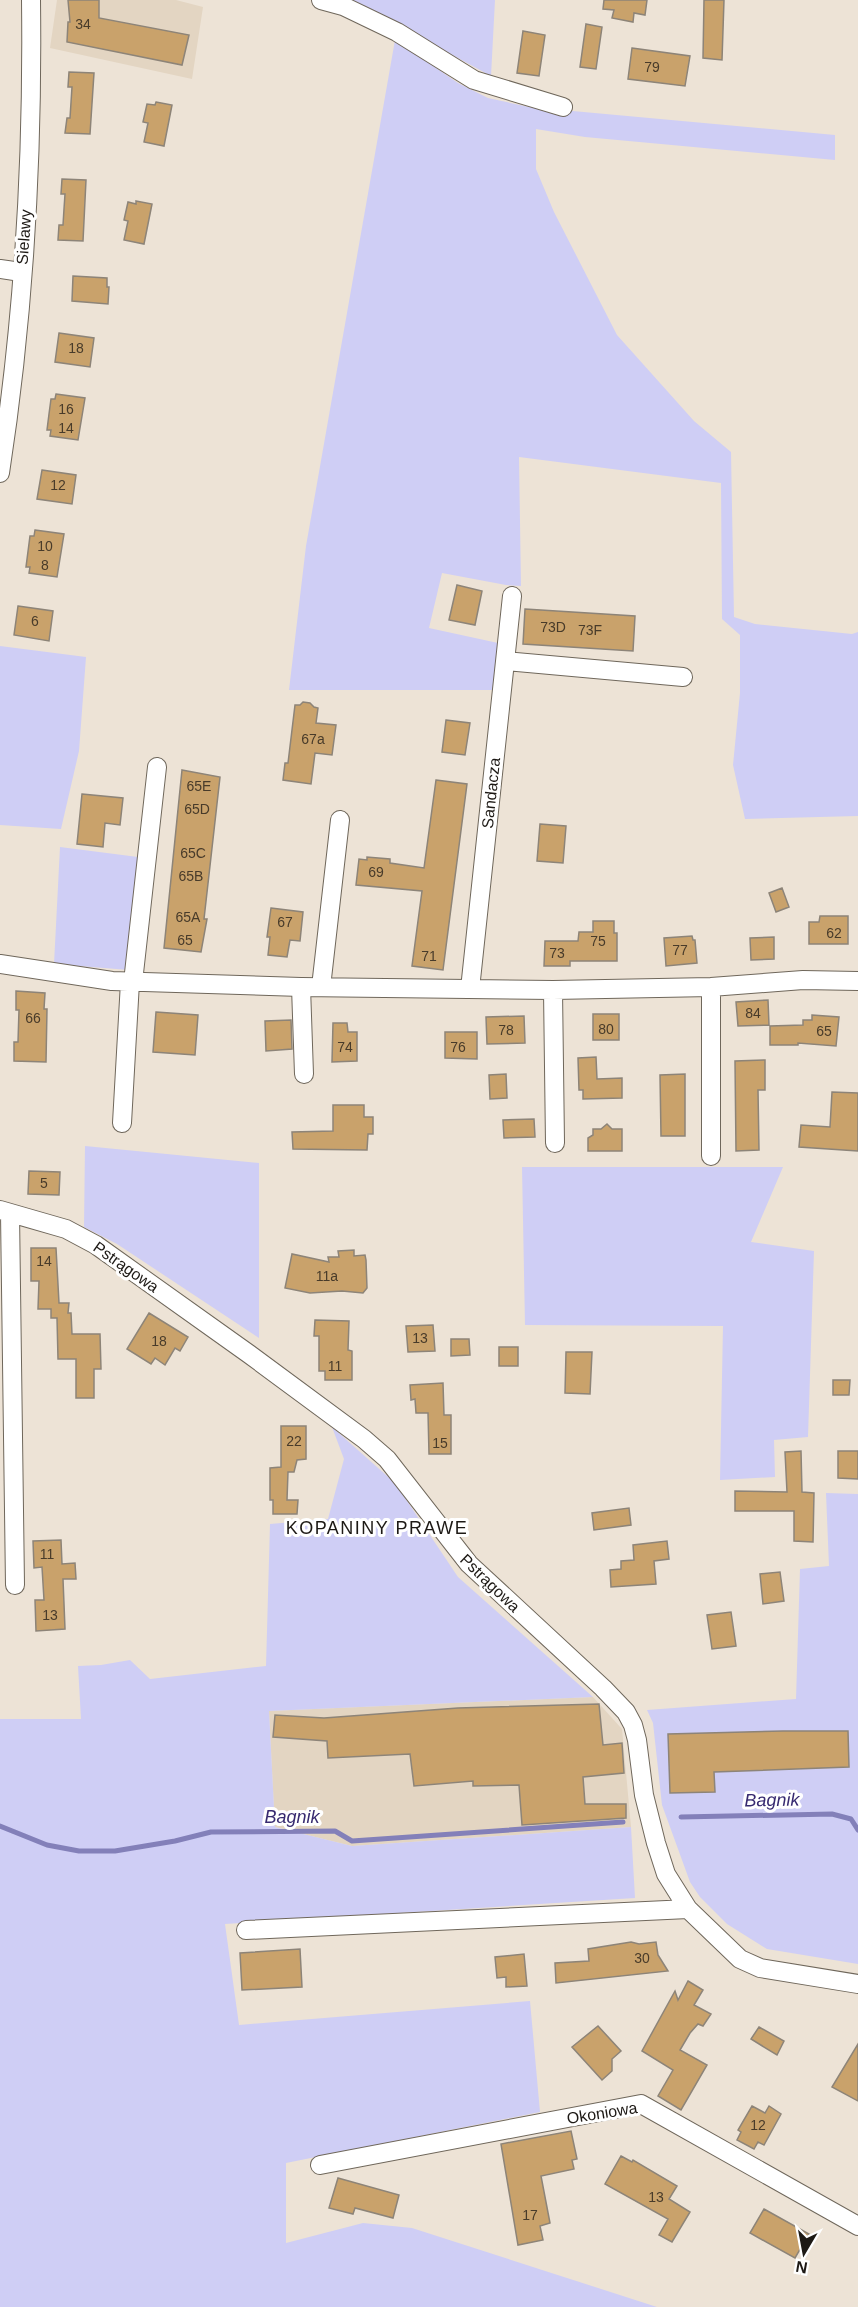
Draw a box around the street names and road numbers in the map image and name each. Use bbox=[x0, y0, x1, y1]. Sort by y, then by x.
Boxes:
street label: Sielawy bbox=[14, 209, 34, 265]
street label: Sandacza bbox=[479, 757, 503, 829]
street label: Pstrągowa bbox=[90, 1238, 162, 1296]
street label: Pstrągowa bbox=[457, 1551, 523, 1615]
street label: Okoniowa bbox=[566, 2099, 639, 2127]

